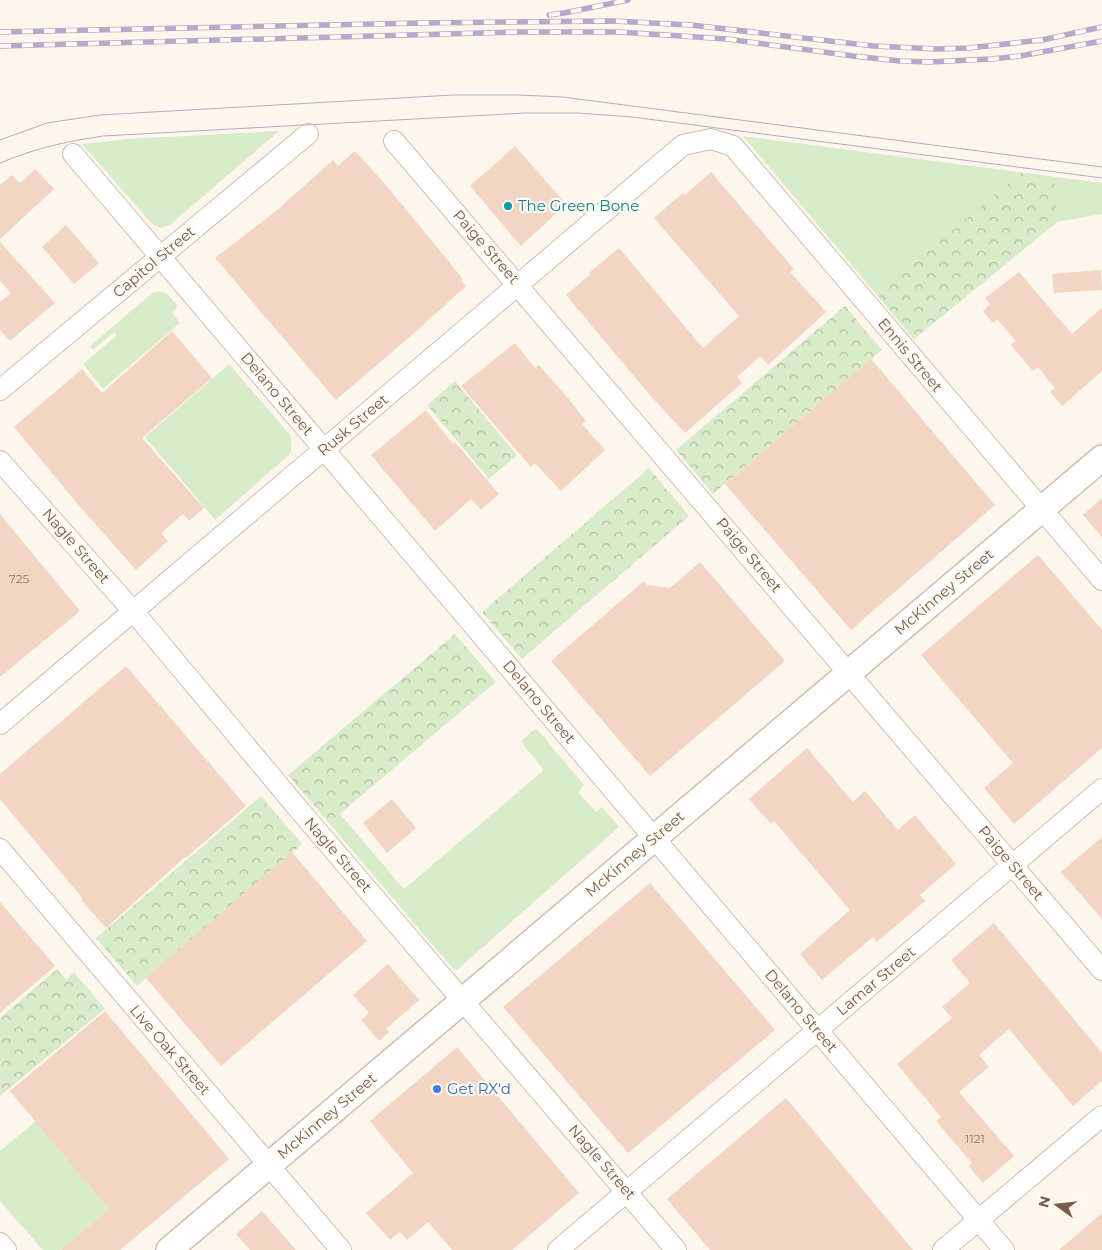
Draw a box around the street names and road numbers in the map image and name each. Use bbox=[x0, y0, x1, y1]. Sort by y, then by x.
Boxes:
street label: Paige Street bbox=[449, 206, 524, 288]
street label: Capitol Street bbox=[109, 222, 199, 302]
street label: Ennis Street bbox=[874, 314, 947, 396]
street label: Delano Street bbox=[237, 348, 318, 439]
street label: Rusk Street bbox=[313, 390, 392, 460]
street label: Nagle Street bbox=[38, 504, 114, 587]
street label: Paige Street bbox=[713, 513, 786, 596]
street label: McKinney Street bbox=[890, 544, 997, 639]
street label: Delano Street bbox=[499, 656, 580, 747]
street label: McKinney Street bbox=[581, 806, 688, 901]
street label: Nagle Street bbox=[300, 813, 376, 896]
street label: Paige Street bbox=[975, 821, 1048, 904]
street label: Lamar Street bbox=[832, 942, 919, 1019]
street label: Delano Street bbox=[761, 965, 842, 1056]
street label: Live Oak Street bbox=[126, 1001, 215, 1099]
street label: McKinney Street bbox=[273, 1068, 380, 1163]
street label: Nagle Street bbox=[564, 1120, 640, 1203]

